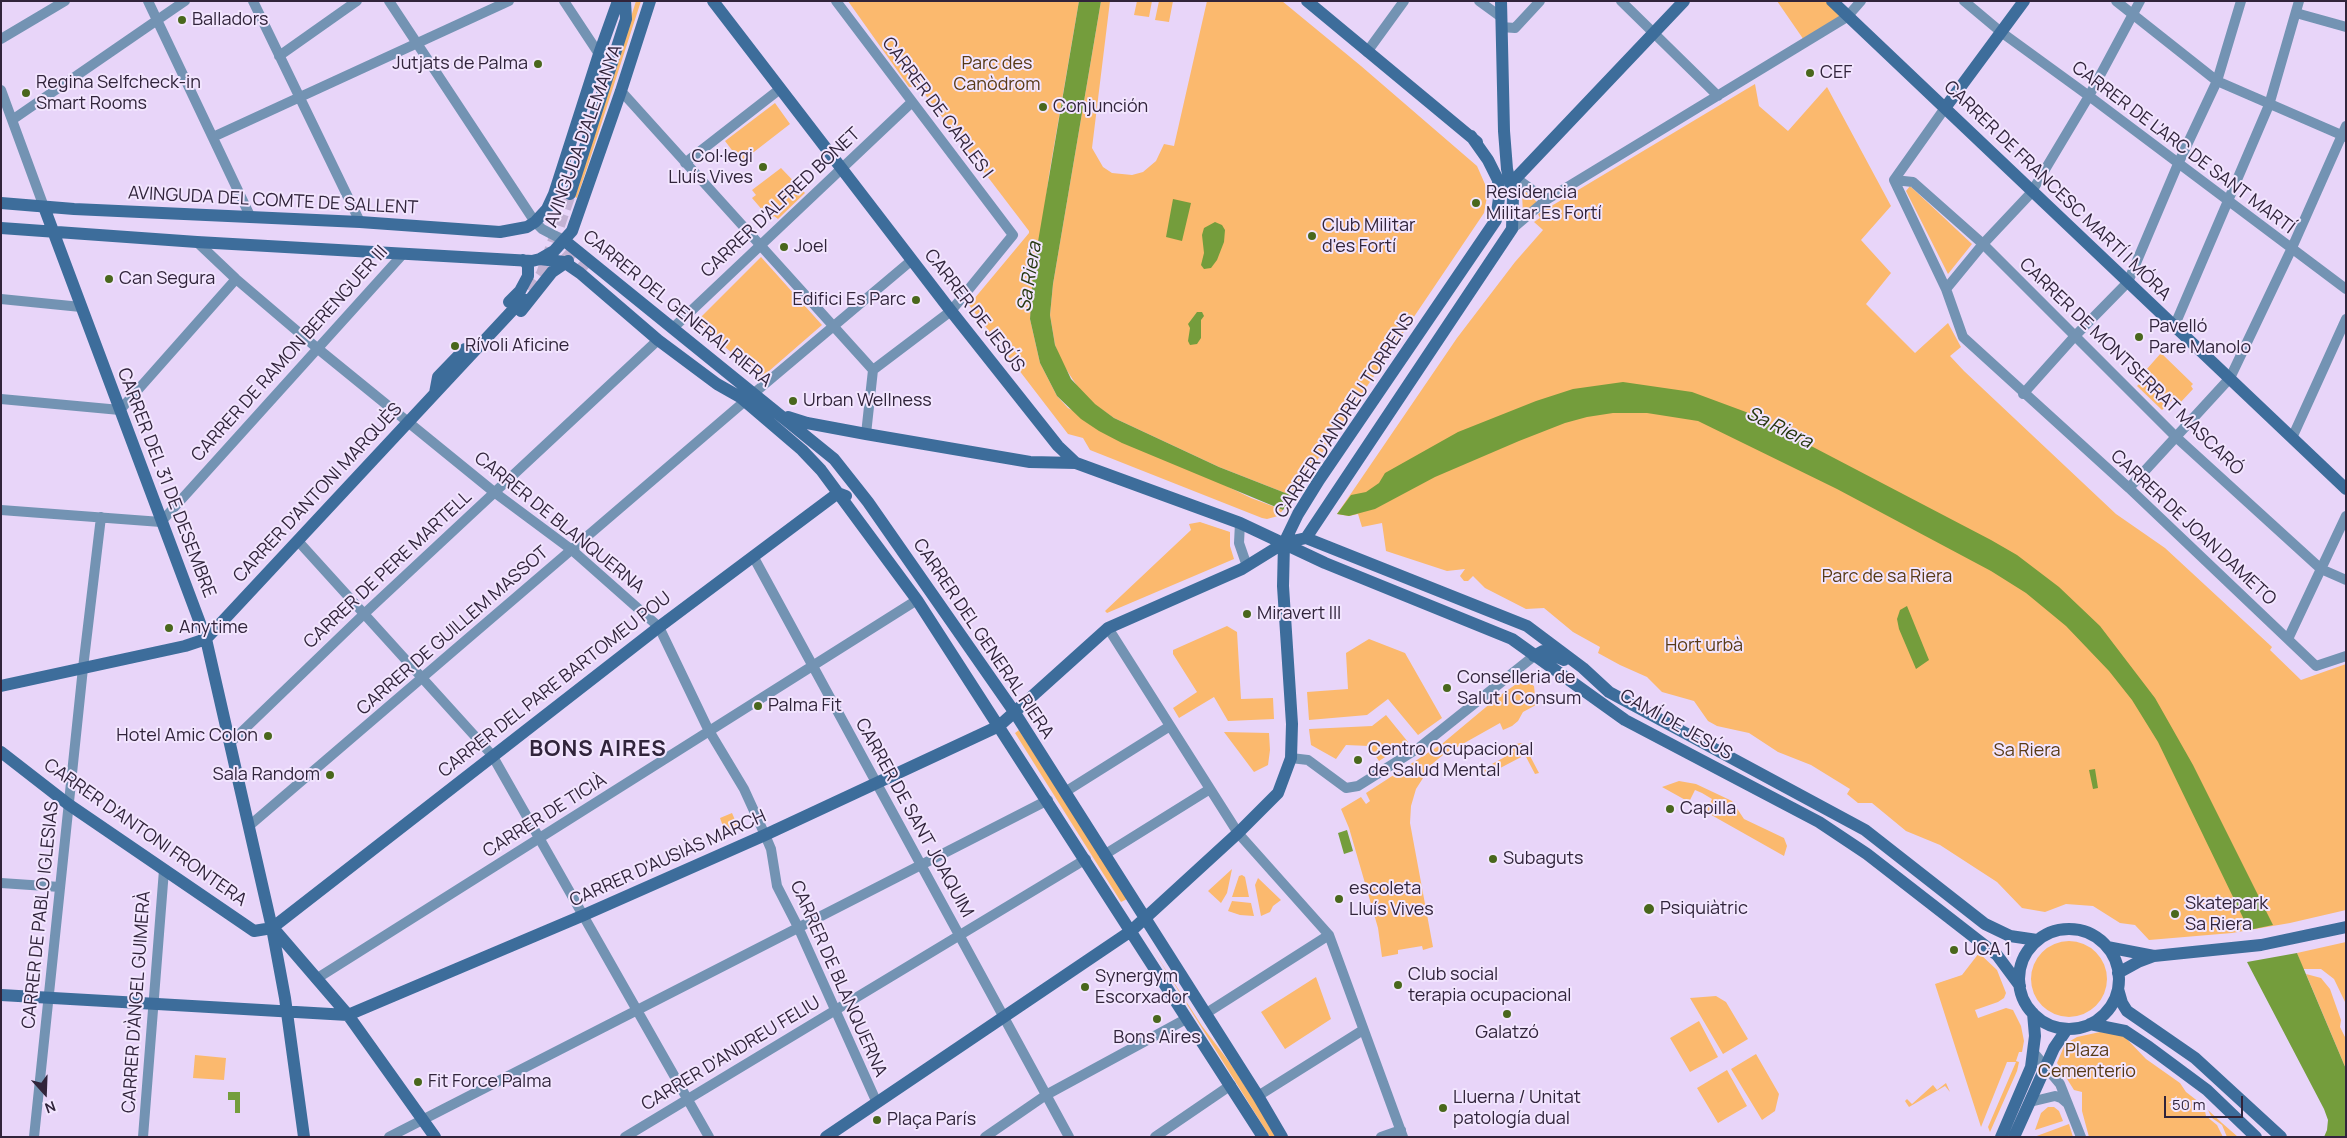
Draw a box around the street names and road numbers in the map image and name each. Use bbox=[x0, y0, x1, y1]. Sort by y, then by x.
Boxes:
street label: CARRER DE CARLES I bbox=[877, 33, 997, 183]
street label: AVINGUDA D'ALEMANYA bbox=[541, 42, 627, 230]
street label: CARRER DE L'ARC DE SANT MARTÍ bbox=[2067, 57, 2299, 239]
street label: CARRER DE FRANCESC MARTÍ I MÓRA bbox=[1939, 77, 2175, 305]
street label: CARRER D'ALFRED BONET bbox=[697, 124, 865, 282]
street label: AVINGUDA DEL COMTE DE SALLENT bbox=[127, 183, 419, 219]
street label: CARRER DEL GENERAL RIERA bbox=[578, 226, 776, 392]
street label: CARRER DE RAMON BERENGUER III bbox=[187, 242, 393, 466]
street label: CARRER DE JESÚS bbox=[919, 245, 1029, 377]
street label: CARRER DE MONTSERRAT MASCARÓ bbox=[2014, 254, 2248, 480]
street label: CARRER D'ANDREU TORRENS bbox=[1271, 310, 1419, 522]
street label: CARRER DEL 31 DE DESEMBRE bbox=[112, 365, 220, 601]
street label: CARRER D'ANTONI MARQUÈS bbox=[229, 399, 407, 587]
street label: CARRER DE JOAN DAMETO bbox=[2106, 446, 2280, 610]
street label: CARRER DE BLANQUERNA bbox=[470, 448, 648, 598]
street label: CARRER DE PERE MARTELL bbox=[300, 487, 476, 653]
street label: CARRER DEL GENERAL RIERA bbox=[908, 535, 1058, 743]
street label: CARRER DE GUILLEM MASSOT bbox=[353, 542, 553, 720]
street label: CARRER DEL PARE BARTOMEU POU bbox=[434, 587, 676, 783]
street label: CAMÍ DE JESÚS bbox=[1616, 685, 1736, 765]
street label: CARRER DE SANT JOAQUIM bbox=[850, 715, 978, 921]
street label: CARRER D'ANTONI FRONTERA bbox=[39, 755, 251, 911]
street label: CARRER DE TICIÀ bbox=[479, 769, 611, 863]
street label: CARRER DE PABLO IGLESIAS bbox=[18, 800, 64, 1030]
street label: CARRER D'AUSIÀS MARCH bbox=[566, 806, 770, 912]
street label: CARRER DE BLANQUERNA bbox=[785, 877, 891, 1081]
street label: CARRER D'ÀNGEL GUIMERÀ bbox=[118, 890, 156, 1114]
street label: CARRER D'ANDREU FELIU bbox=[638, 992, 824, 1116]

